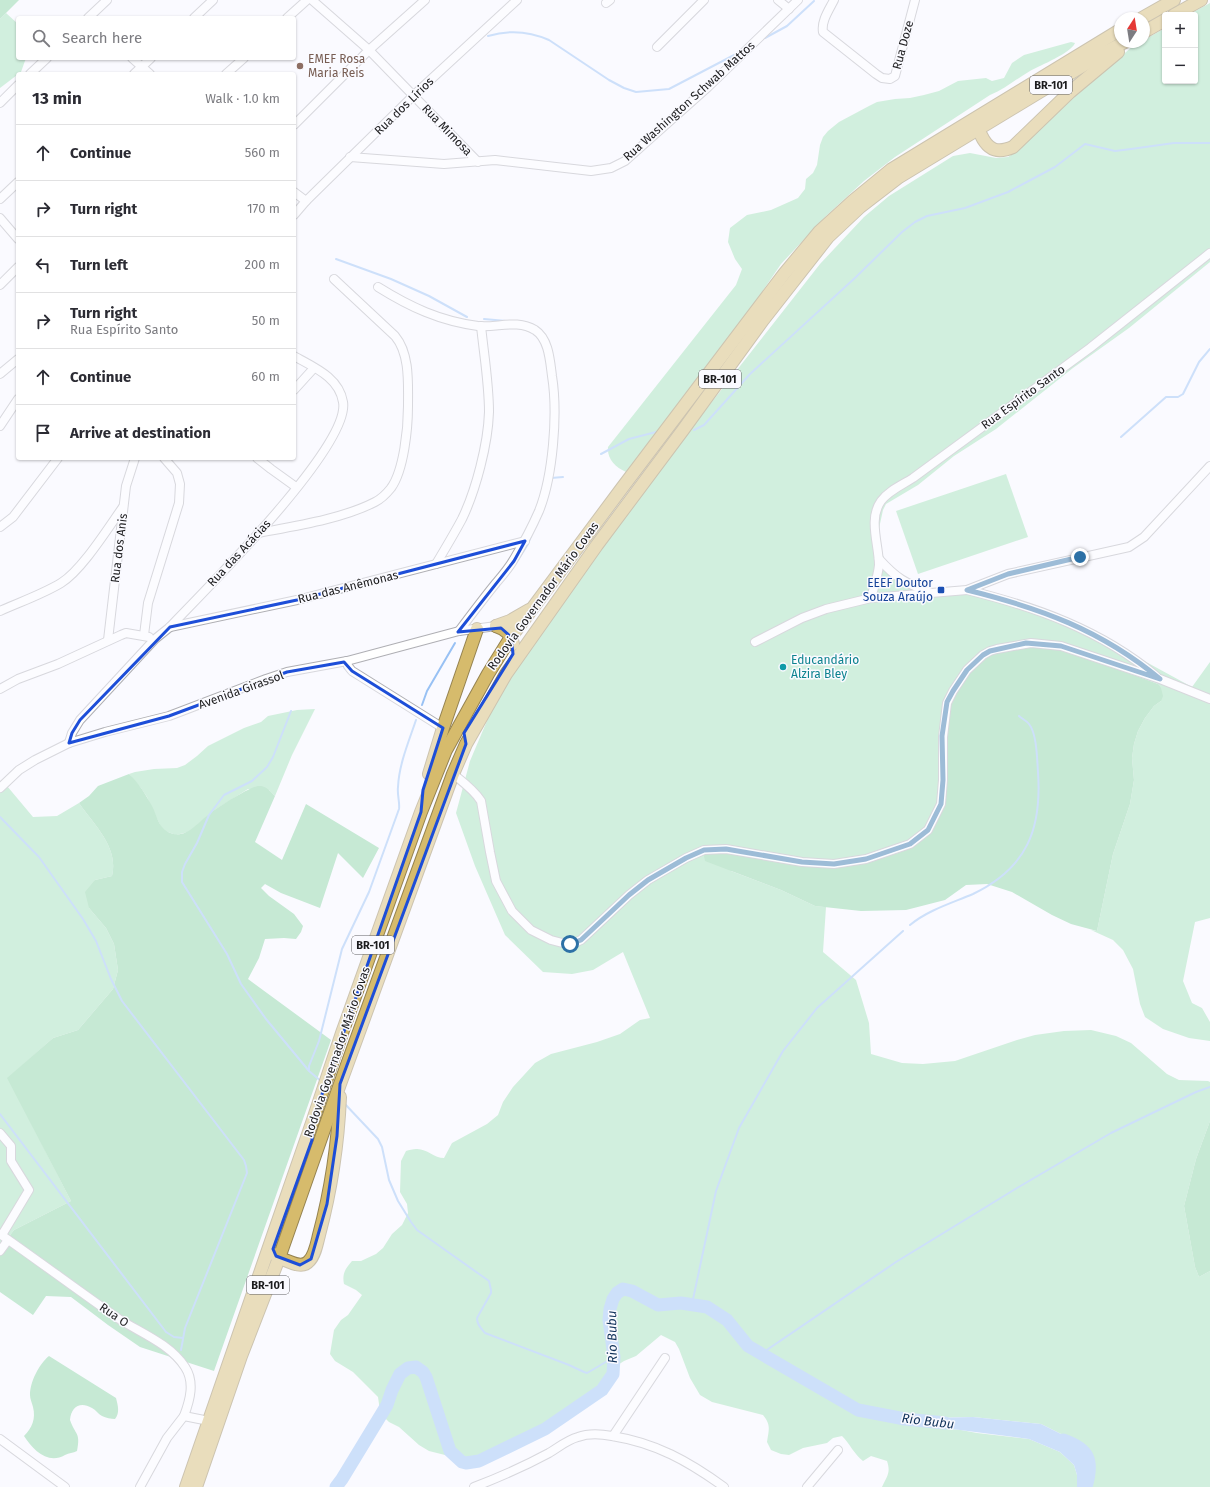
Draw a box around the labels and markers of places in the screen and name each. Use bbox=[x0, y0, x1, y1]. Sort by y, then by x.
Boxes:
place label: EMEF Rosa Maria Reis bbox=[308, 52, 365, 80]
marker: EMEF Rosa Maria Reis bbox=[295, 61, 305, 71]
place label: EEEF Doutor Souza Araújo bbox=[863, 576, 933, 604]
marker: EEEF Doutor Souza Araújo bbox=[936, 585, 946, 595]
place label: Educandário Alzira Bley bbox=[791, 653, 859, 681]
marker: Educandário Alzira Bley bbox=[778, 662, 788, 672]

